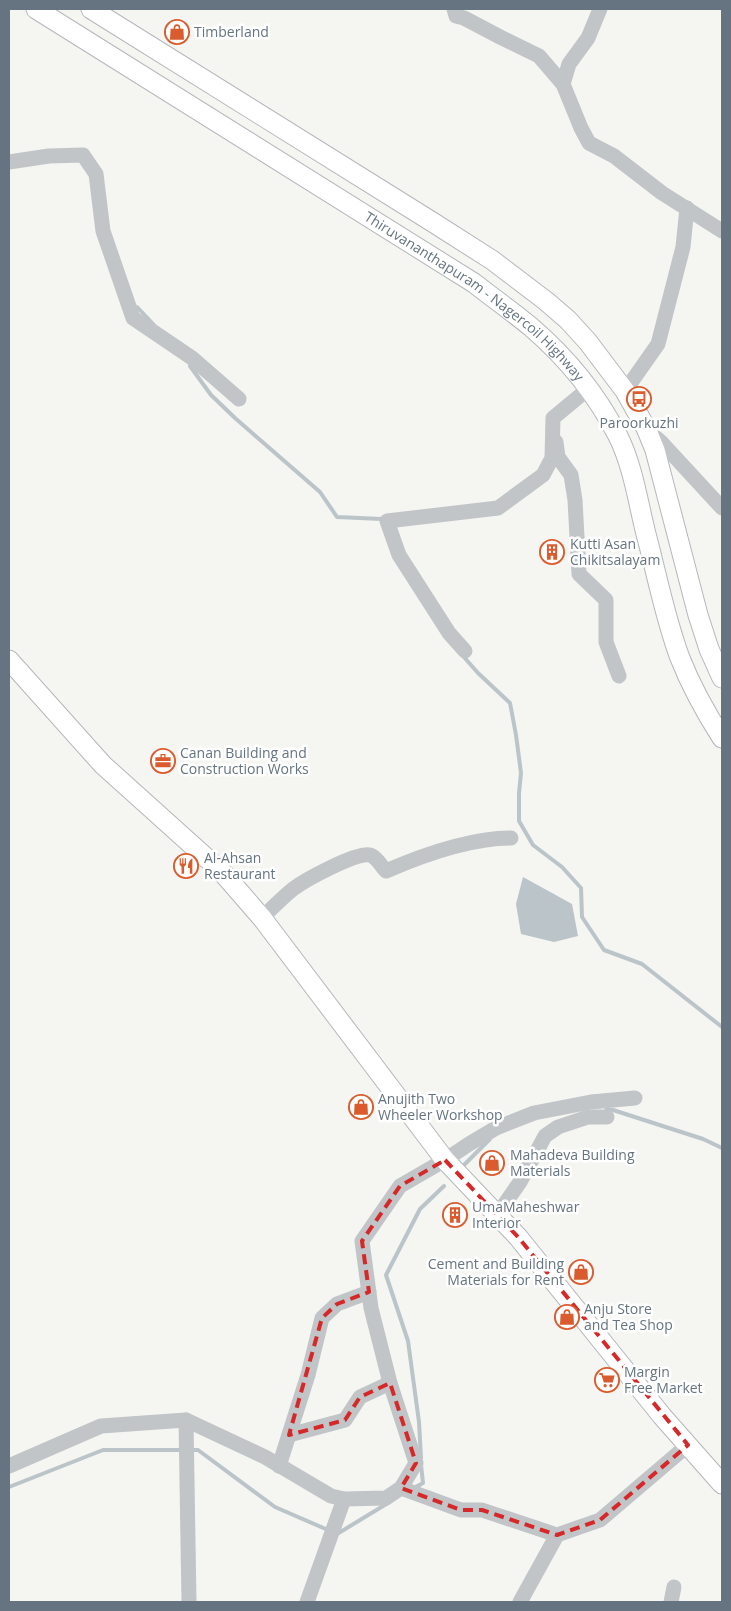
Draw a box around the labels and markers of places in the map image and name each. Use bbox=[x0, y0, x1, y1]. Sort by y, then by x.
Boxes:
shop icon: Timberland bbox=[164, 19, 190, 45]
place label: Timberland bbox=[194, 22, 269, 41]
bus stop icon: Paroorkuzhi bbox=[626, 386, 652, 412]
place label: Paroorkuzhi bbox=[599, 413, 679, 432]
place label: Kutti Asan Chikitsalayam bbox=[570, 534, 660, 569]
building icon: Kutti Asan Chikitsalayam bbox=[539, 539, 565, 565]
place label: Canan Building and Construction Works bbox=[180, 743, 309, 778]
office icon: Canan Building and Construction Works bbox=[150, 748, 176, 774]
place label: Al-Ahsan Restaurant bbox=[204, 848, 276, 883]
restaurant icon: Al-Ahsan Restaurant bbox=[173, 853, 199, 879]
place label: Anujith Two Wheeler Workshop bbox=[378, 1089, 503, 1124]
shop icon: Anujith Two Wheeler Workshop bbox=[348, 1094, 374, 1120]
place label: Mahadeva Building Materials bbox=[510, 1145, 635, 1180]
shop icon: Mahadeva Building Materials bbox=[479, 1150, 505, 1176]
place label: UmaMaheshwar Interior bbox=[472, 1197, 580, 1232]
building icon: UmaMaheshwar Interior bbox=[442, 1202, 468, 1228]
place label: Cement and Building Materials for Rent bbox=[428, 1254, 564, 1289]
shop icon: Cement and Building Materials for Rent bbox=[568, 1259, 594, 1285]
place label: Anju Store and Tea Shop bbox=[584, 1299, 673, 1334]
shop icon: Anju Store and Tea Shop bbox=[554, 1304, 580, 1330]
place label: Margin Free Market bbox=[624, 1362, 703, 1397]
supermarket icon: Margin Free Market bbox=[594, 1367, 620, 1393]

